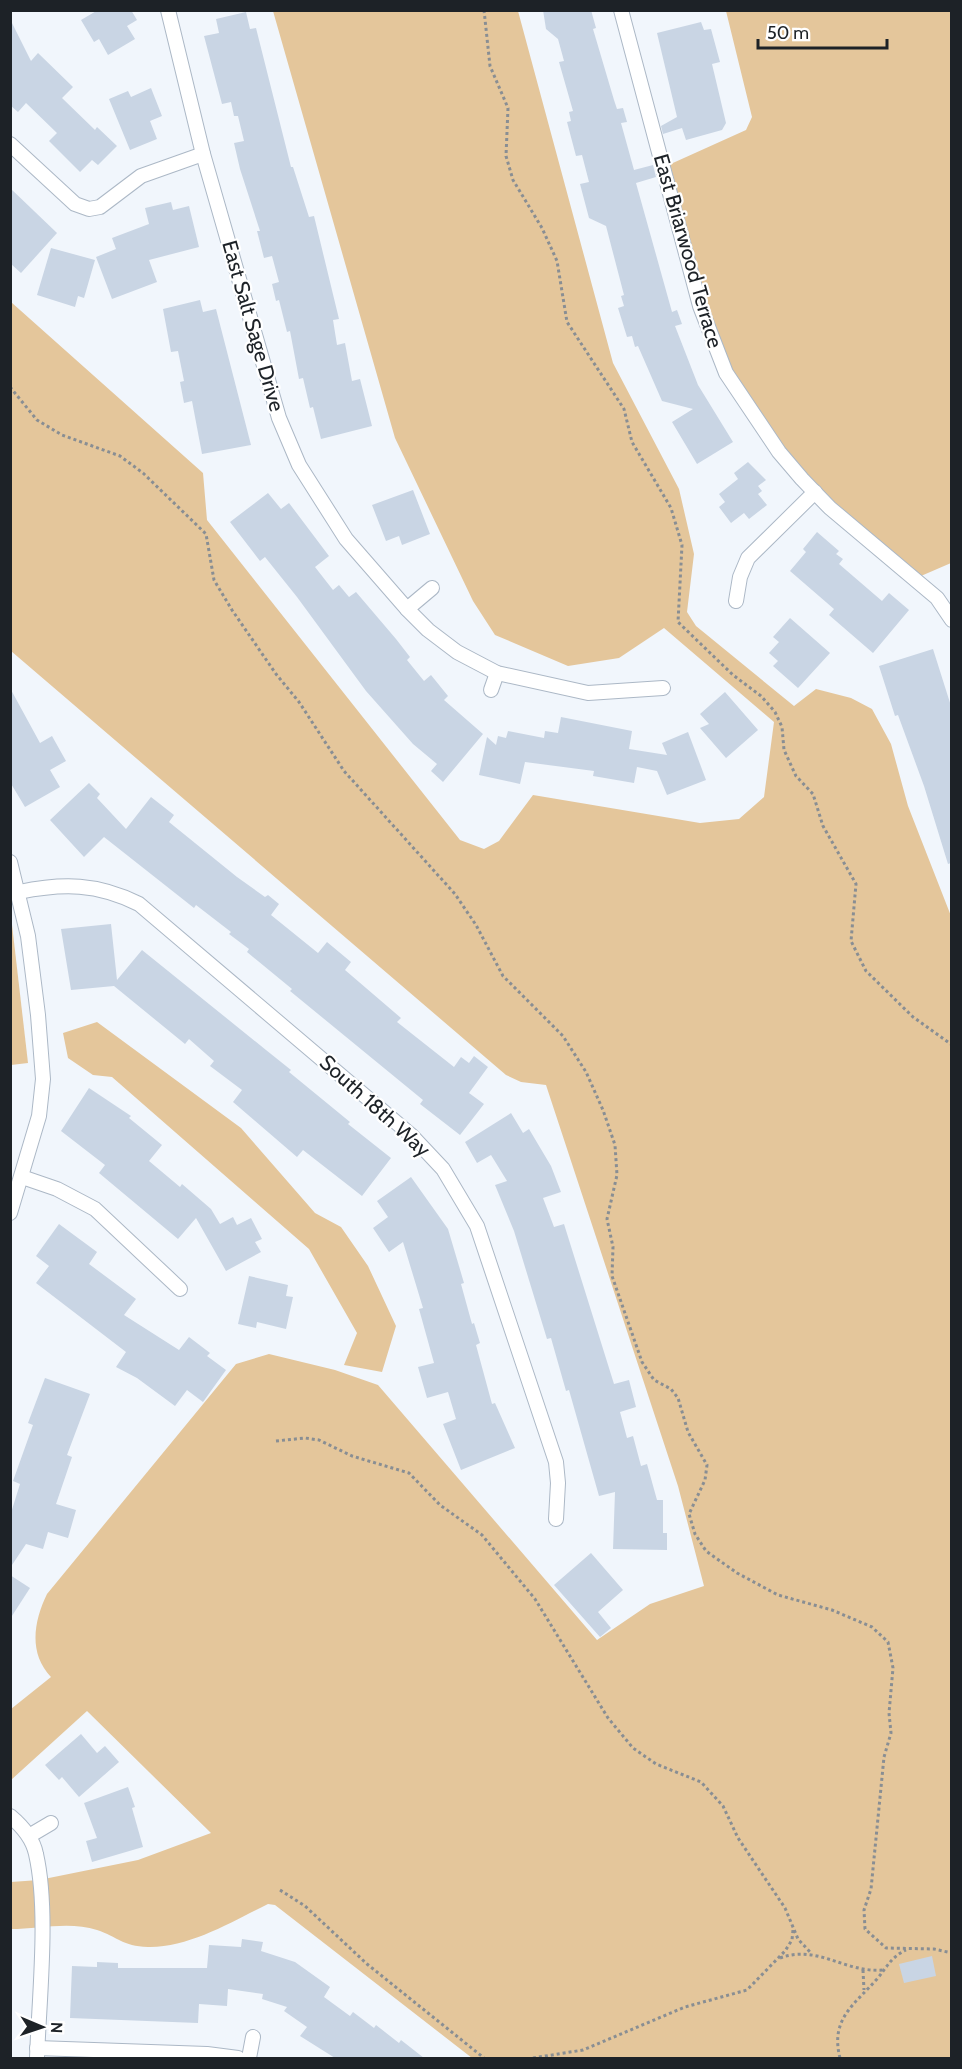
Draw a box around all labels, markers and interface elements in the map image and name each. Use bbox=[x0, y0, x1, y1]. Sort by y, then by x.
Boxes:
scale bar bbox=[758, 12, 887, 50]
text: 50 m bbox=[767, 22, 809, 44]
street label: East Briarwood Terrace bbox=[649, 151, 728, 351]
street label: East Salt Sage Drive bbox=[217, 238, 290, 414]
street label: South 18th Way bbox=[315, 1049, 436, 1162]
north arrow bbox=[12, 1997, 72, 2057]
text: N bbox=[47, 2022, 66, 2033]

